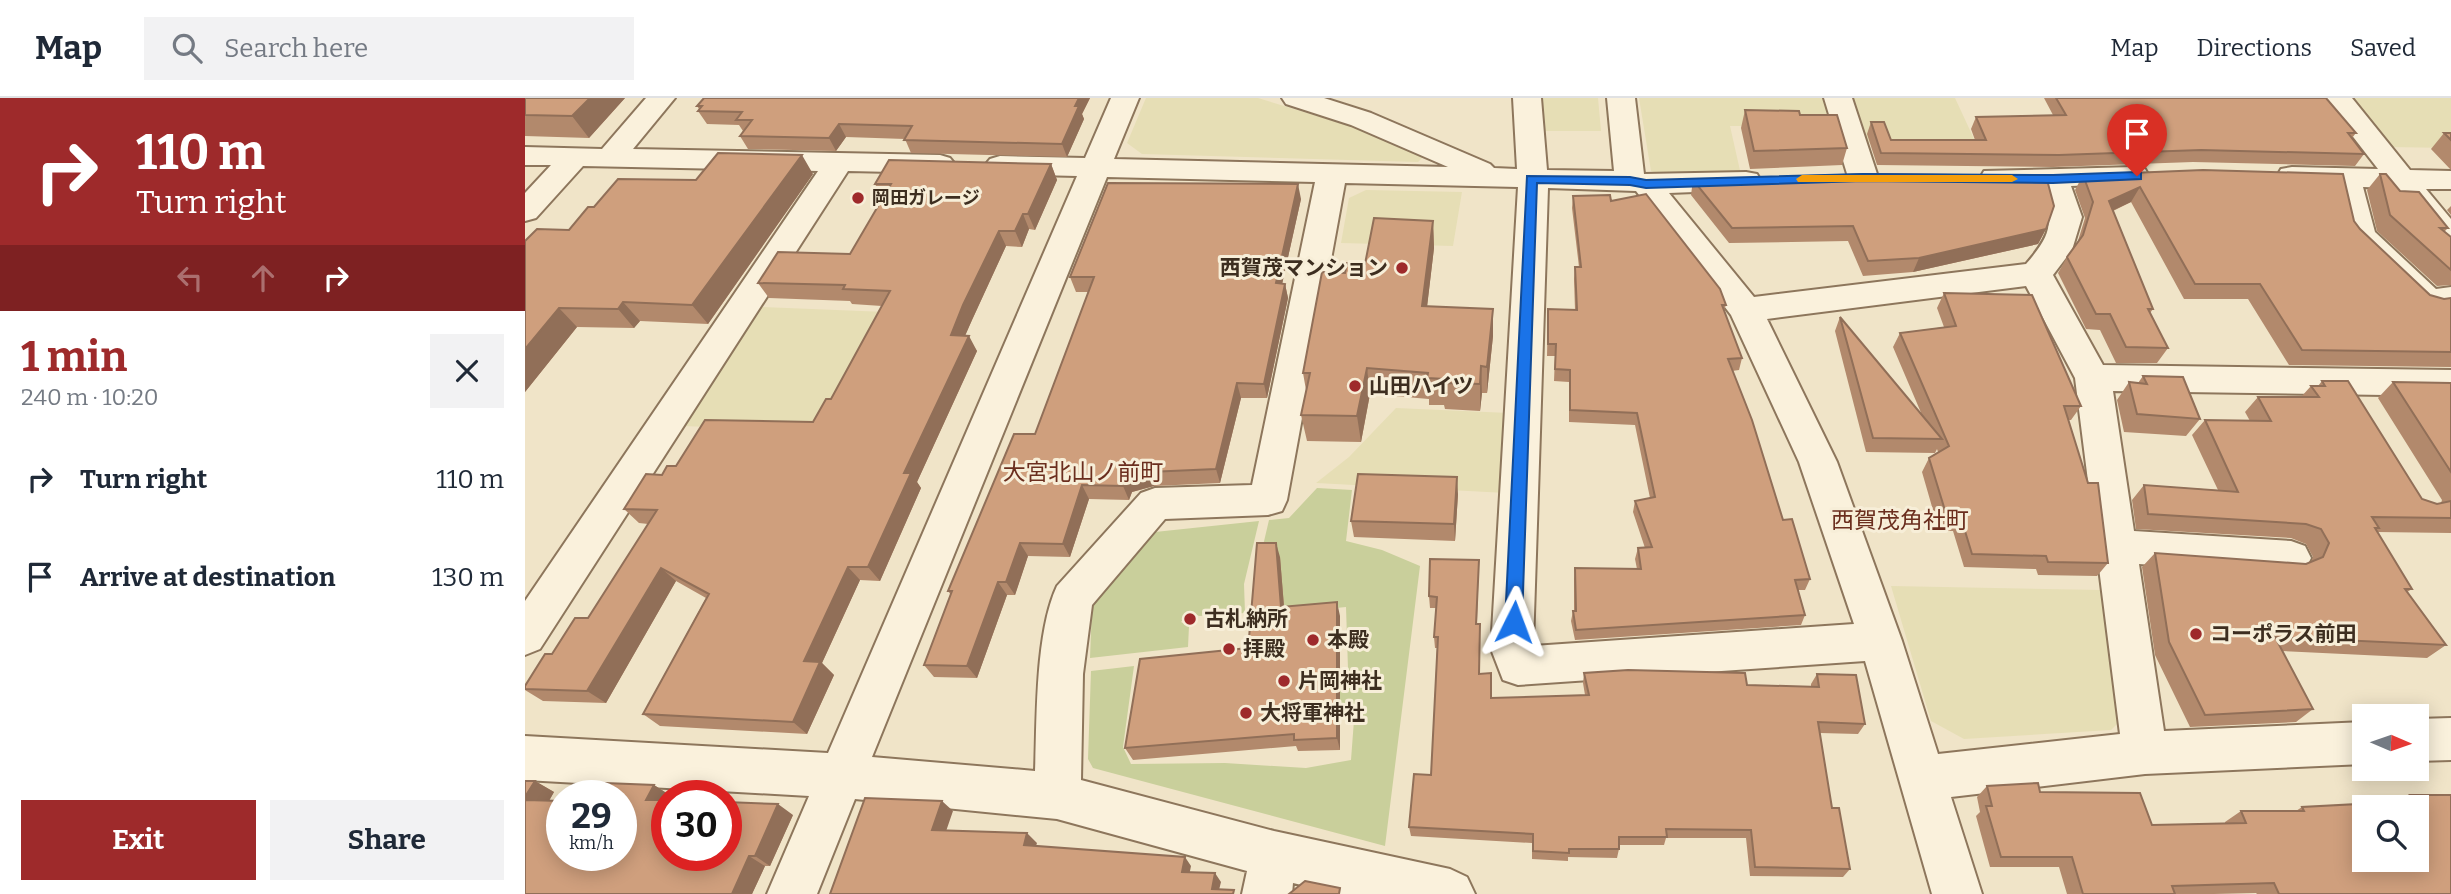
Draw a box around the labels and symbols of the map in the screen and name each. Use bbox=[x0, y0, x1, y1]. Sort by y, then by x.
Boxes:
pin bbox=[2107, 104, 2167, 176]
place label: 岡田ガレージ bbox=[872, 187, 980, 209]
marker: 岡田ガレージ bbox=[850, 190, 866, 206]
place label: 西賀茂マンション bbox=[1220, 255, 1388, 281]
marker: 西賀茂マンション bbox=[1394, 260, 1410, 276]
place label: 山田ハイツ bbox=[1369, 373, 1474, 399]
marker: 山田ハイツ bbox=[1347, 378, 1363, 394]
district label: 大宮北山ノ前町 bbox=[1003, 458, 1164, 486]
district label: 西賀茂角社町 bbox=[1831, 506, 1969, 534]
position arrow bbox=[1477, 585, 1551, 659]
place label: 古札納所 bbox=[1204, 606, 1288, 632]
marker: 古札納所 bbox=[1182, 611, 1198, 627]
place label: コーポラス前田 bbox=[2210, 621, 2357, 647]
marker: コーポラス前田 bbox=[2188, 626, 2204, 642]
place label: 本殿 bbox=[1327, 627, 1369, 653]
marker: 本殿 bbox=[1305, 632, 1321, 648]
place label: 拝殿 bbox=[1243, 636, 1285, 662]
marker: 拝殿 bbox=[1221, 641, 1237, 657]
place label: 片岡神社 bbox=[1298, 668, 1382, 694]
marker: 片岡神社 bbox=[1276, 673, 1292, 689]
place label: 大将軍神社 bbox=[1260, 700, 1365, 726]
north arrow bbox=[2352, 704, 2429, 780]
marker: 大将軍神社 bbox=[1238, 705, 1254, 721]
speed limit sign: 30 bbox=[651, 780, 742, 871]

